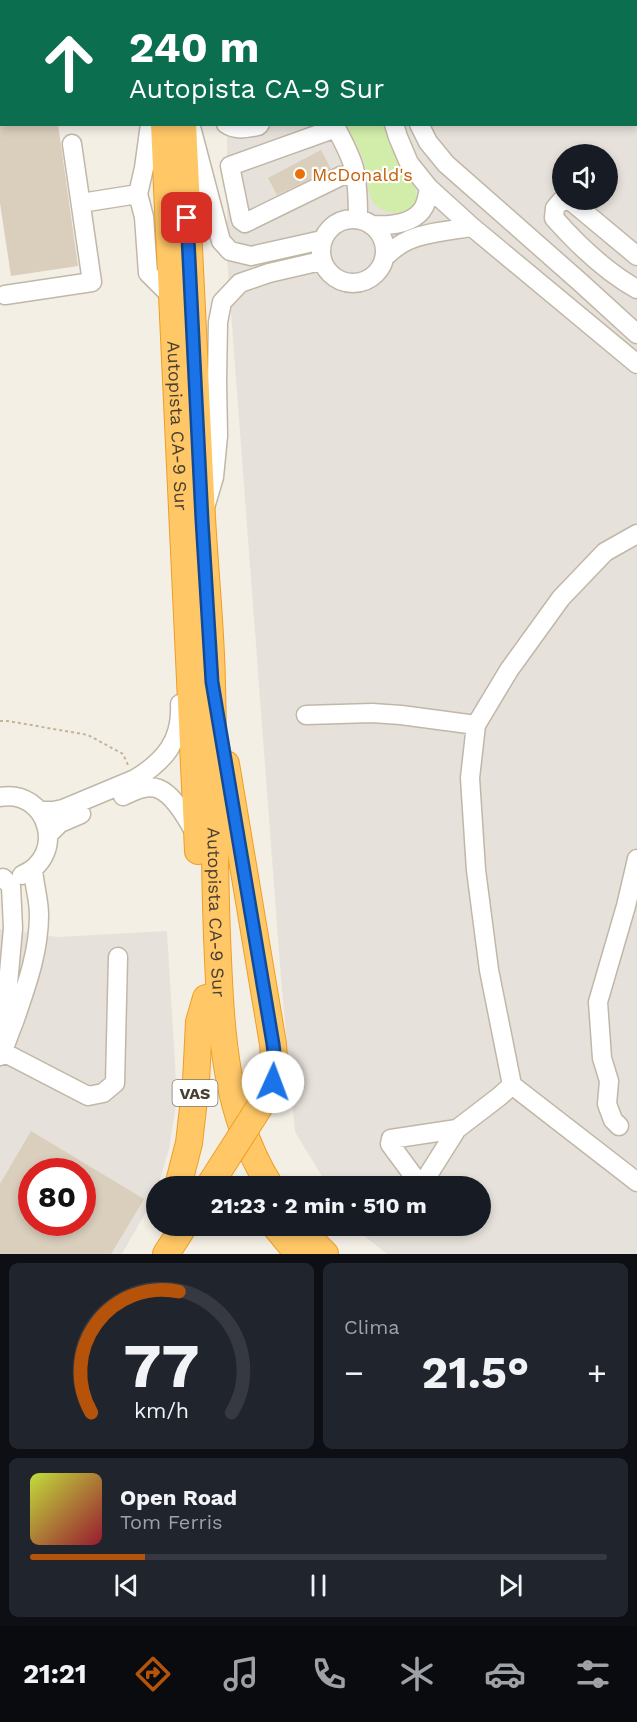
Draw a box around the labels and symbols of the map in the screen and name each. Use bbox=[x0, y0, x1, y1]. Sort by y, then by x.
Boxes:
place label: McDonald's bbox=[312, 164, 413, 185]
marker: McDonald's bbox=[293, 167, 307, 181]
pin bbox=[161, 192, 212, 243]
street label: Autopista CA-9 Sur bbox=[164, 340, 193, 511]
street label: Autopista CA-9 Sur bbox=[204, 827, 230, 998]
position arrow bbox=[241, 1050, 305, 1114]
road number: VAS bbox=[172, 1080, 218, 1106]
speed limit sign: 80 bbox=[18, 1158, 96, 1236]

